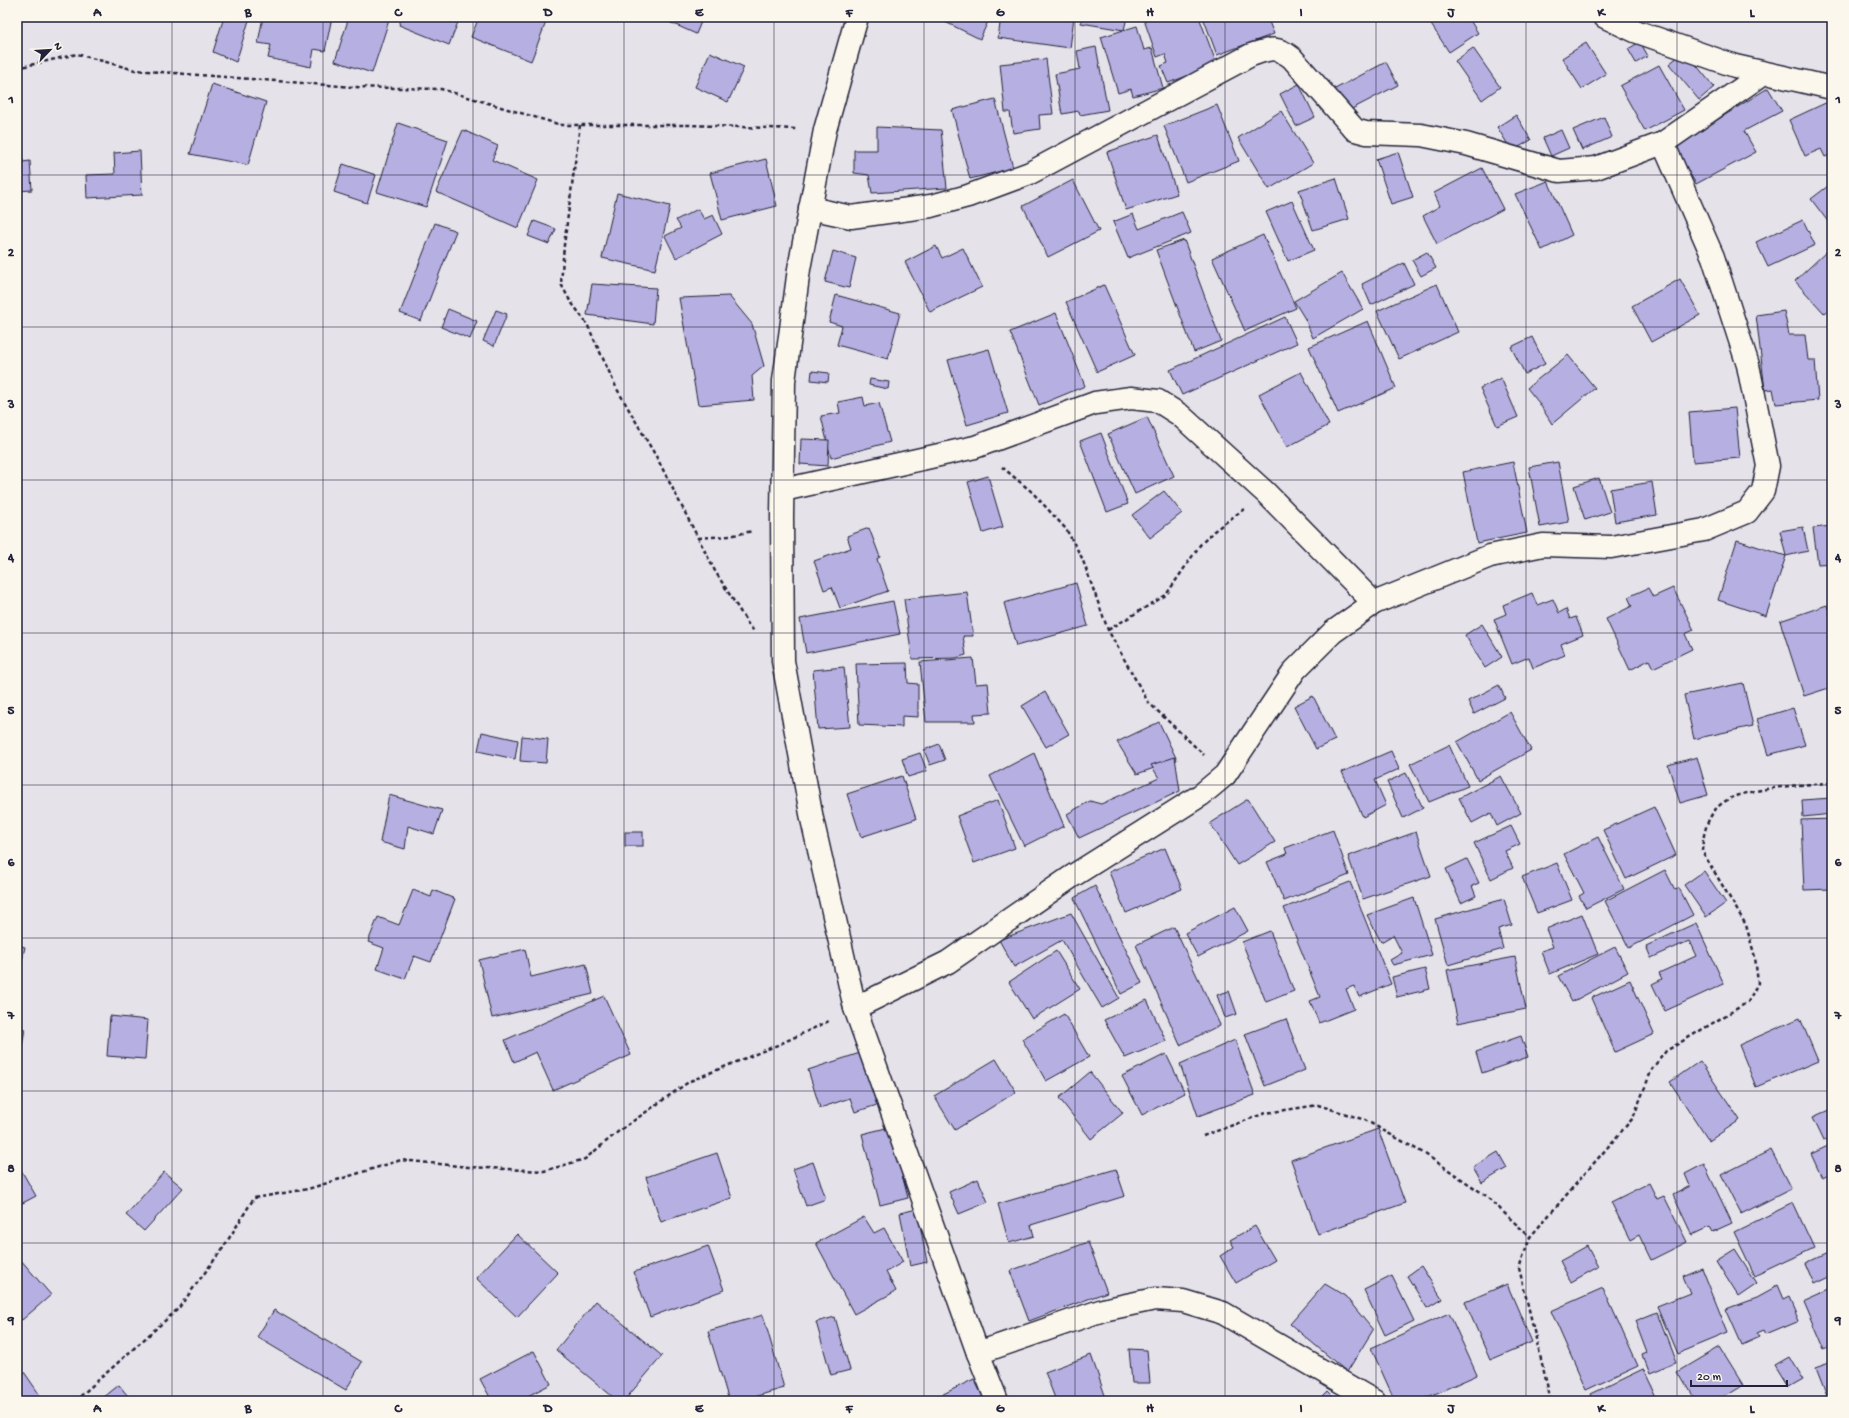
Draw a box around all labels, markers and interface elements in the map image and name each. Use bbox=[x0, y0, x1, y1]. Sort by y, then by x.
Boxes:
text: A bbox=[92, 6, 102, 21]
text: B bbox=[244, 6, 253, 21]
text: C bbox=[393, 6, 403, 21]
text: D bbox=[543, 6, 553, 21]
text: E bbox=[695, 6, 704, 21]
text: F bbox=[845, 6, 854, 21]
text: G bbox=[996, 6, 1005, 21]
text: H bbox=[1146, 6, 1154, 21]
text: I bbox=[1299, 6, 1303, 21]
text: J bbox=[1447, 6, 1456, 21]
text: K bbox=[1596, 6, 1606, 21]
text: L bbox=[1750, 6, 1756, 21]
north arrow bbox=[30, 30, 70, 70]
text: N bbox=[50, 41, 64, 52]
text: 1 bbox=[7, 93, 14, 108]
text: 1 bbox=[1834, 93, 1841, 108]
text: 2 bbox=[8, 246, 15, 261]
text: 2 bbox=[1835, 246, 1842, 261]
text: 3 bbox=[7, 398, 15, 413]
text: 3 bbox=[1834, 398, 1842, 413]
text: 4 bbox=[7, 551, 15, 566]
text: 4 bbox=[1834, 551, 1842, 566]
text: 5 bbox=[8, 704, 15, 719]
text: 5 bbox=[1835, 704, 1842, 719]
text: 6 bbox=[8, 856, 15, 871]
text: 6 bbox=[1835, 856, 1842, 871]
text: 7 bbox=[7, 1009, 16, 1024]
text: 7 bbox=[1834, 1009, 1843, 1024]
text: 8 bbox=[7, 1162, 15, 1177]
text: 8 bbox=[1834, 1162, 1842, 1177]
text: 9 bbox=[7, 1314, 15, 1329]
text: 9 bbox=[1834, 1314, 1842, 1329]
scale bar bbox=[1691, 1362, 1787, 1388]
text: 20 m bbox=[1697, 1371, 1722, 1385]
text: A bbox=[92, 1402, 102, 1417]
text: B bbox=[244, 1402, 253, 1417]
text: C bbox=[393, 1402, 403, 1417]
text: D bbox=[543, 1402, 553, 1417]
text: E bbox=[695, 1402, 704, 1417]
text: F bbox=[845, 1402, 854, 1417]
text: G bbox=[996, 1402, 1005, 1417]
text: H bbox=[1146, 1402, 1154, 1417]
text: I bbox=[1299, 1402, 1303, 1417]
text: J bbox=[1447, 1402, 1456, 1417]
text: K bbox=[1596, 1402, 1606, 1417]
text: L bbox=[1750, 1402, 1756, 1417]

